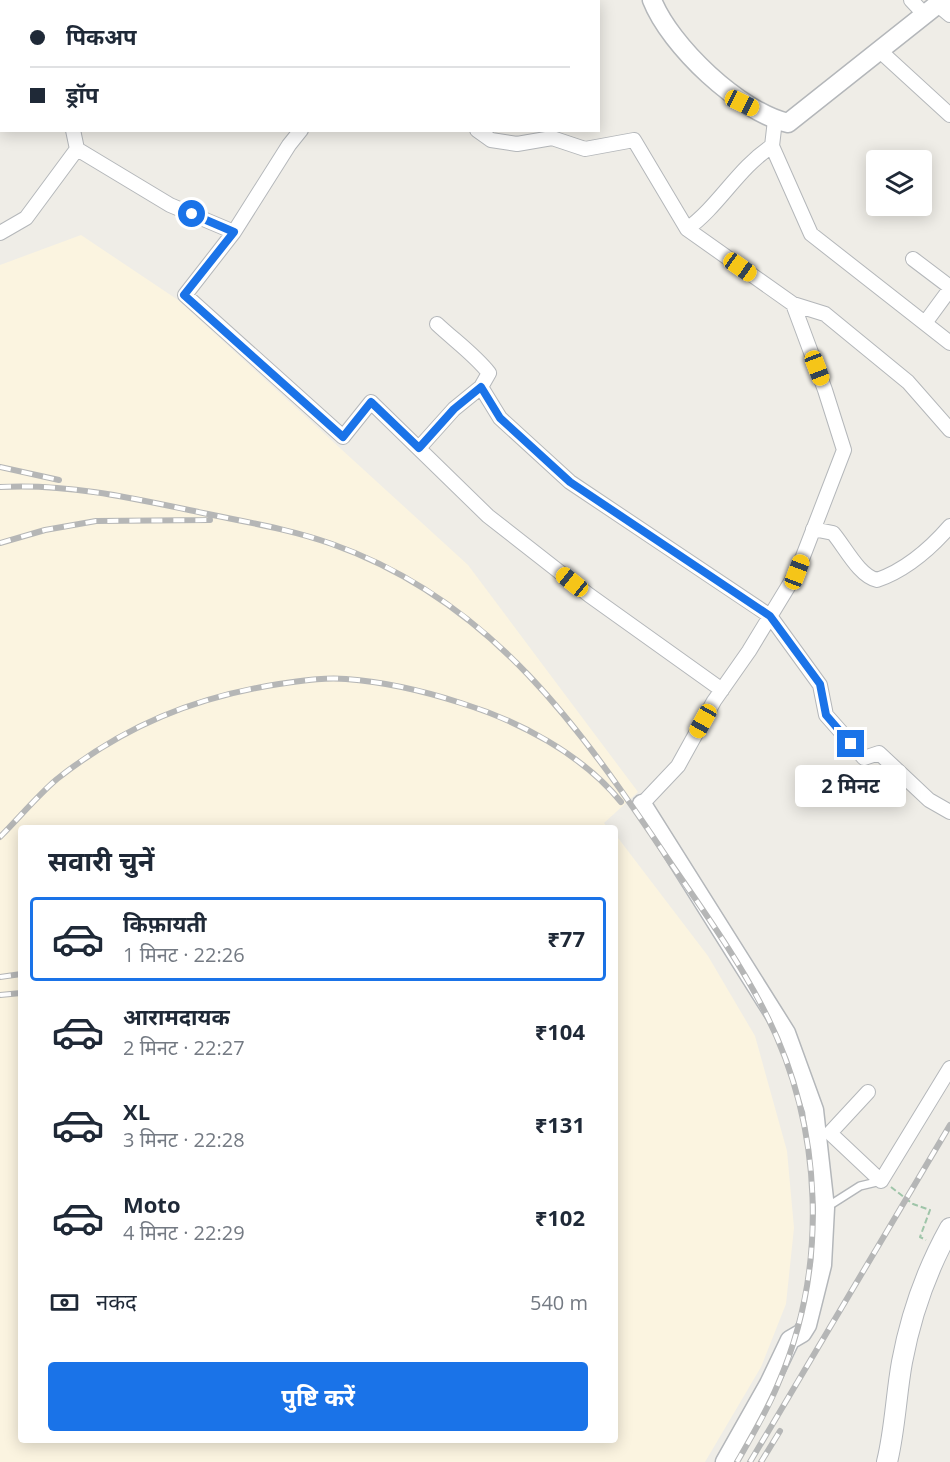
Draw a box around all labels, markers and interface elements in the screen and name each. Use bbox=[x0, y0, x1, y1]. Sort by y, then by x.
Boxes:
text: पिकअप bbox=[66, 21, 137, 51]
text: ड्रॉप bbox=[66, 79, 99, 109]
car bbox=[722, 87, 762, 119]
map controls bbox=[866, 150, 932, 216]
button: layers bbox=[866, 150, 932, 216]
route start bbox=[178, 200, 205, 227]
car bbox=[720, 249, 760, 285]
car bbox=[802, 348, 832, 388]
car bbox=[782, 552, 812, 592]
car bbox=[552, 564, 592, 600]
car bbox=[686, 701, 720, 741]
route end bbox=[837, 730, 864, 757]
callout: 2 मिनट bbox=[796, 765, 906, 807]
text: 2 मिनट bbox=[821, 772, 880, 799]
text: सवारी चुनें bbox=[48, 842, 154, 879]
text: किफ़ायती bbox=[123, 908, 207, 938]
icon: car bbox=[51, 912, 105, 966]
text: ₹77 bbox=[547, 923, 585, 953]
text: 1 मिनट · 22:26 bbox=[123, 941, 245, 968]
text: आरामदायक bbox=[123, 1001, 230, 1031]
icon: car bbox=[51, 1005, 105, 1059]
text: ₹104 bbox=[535, 1016, 585, 1046]
text: 2 मिनट · 22:27 bbox=[123, 1034, 245, 1061]
text: XL bbox=[123, 1096, 150, 1126]
icon: car bbox=[51, 1098, 105, 1152]
text: ₹131 bbox=[535, 1109, 585, 1139]
text: 3 मिनट · 22:28 bbox=[123, 1126, 245, 1153]
text: Moto bbox=[123, 1189, 181, 1219]
icon: car bbox=[51, 1191, 105, 1245]
text: ₹102 bbox=[535, 1202, 585, 1232]
text: 4 मिनट · 22:29 bbox=[123, 1219, 245, 1246]
icon: cash bbox=[48, 1286, 81, 1319]
text: नकद bbox=[96, 1286, 137, 1316]
text: 540 m bbox=[530, 1289, 588, 1316]
button: पुष्टि करें bbox=[48, 1362, 588, 1431]

